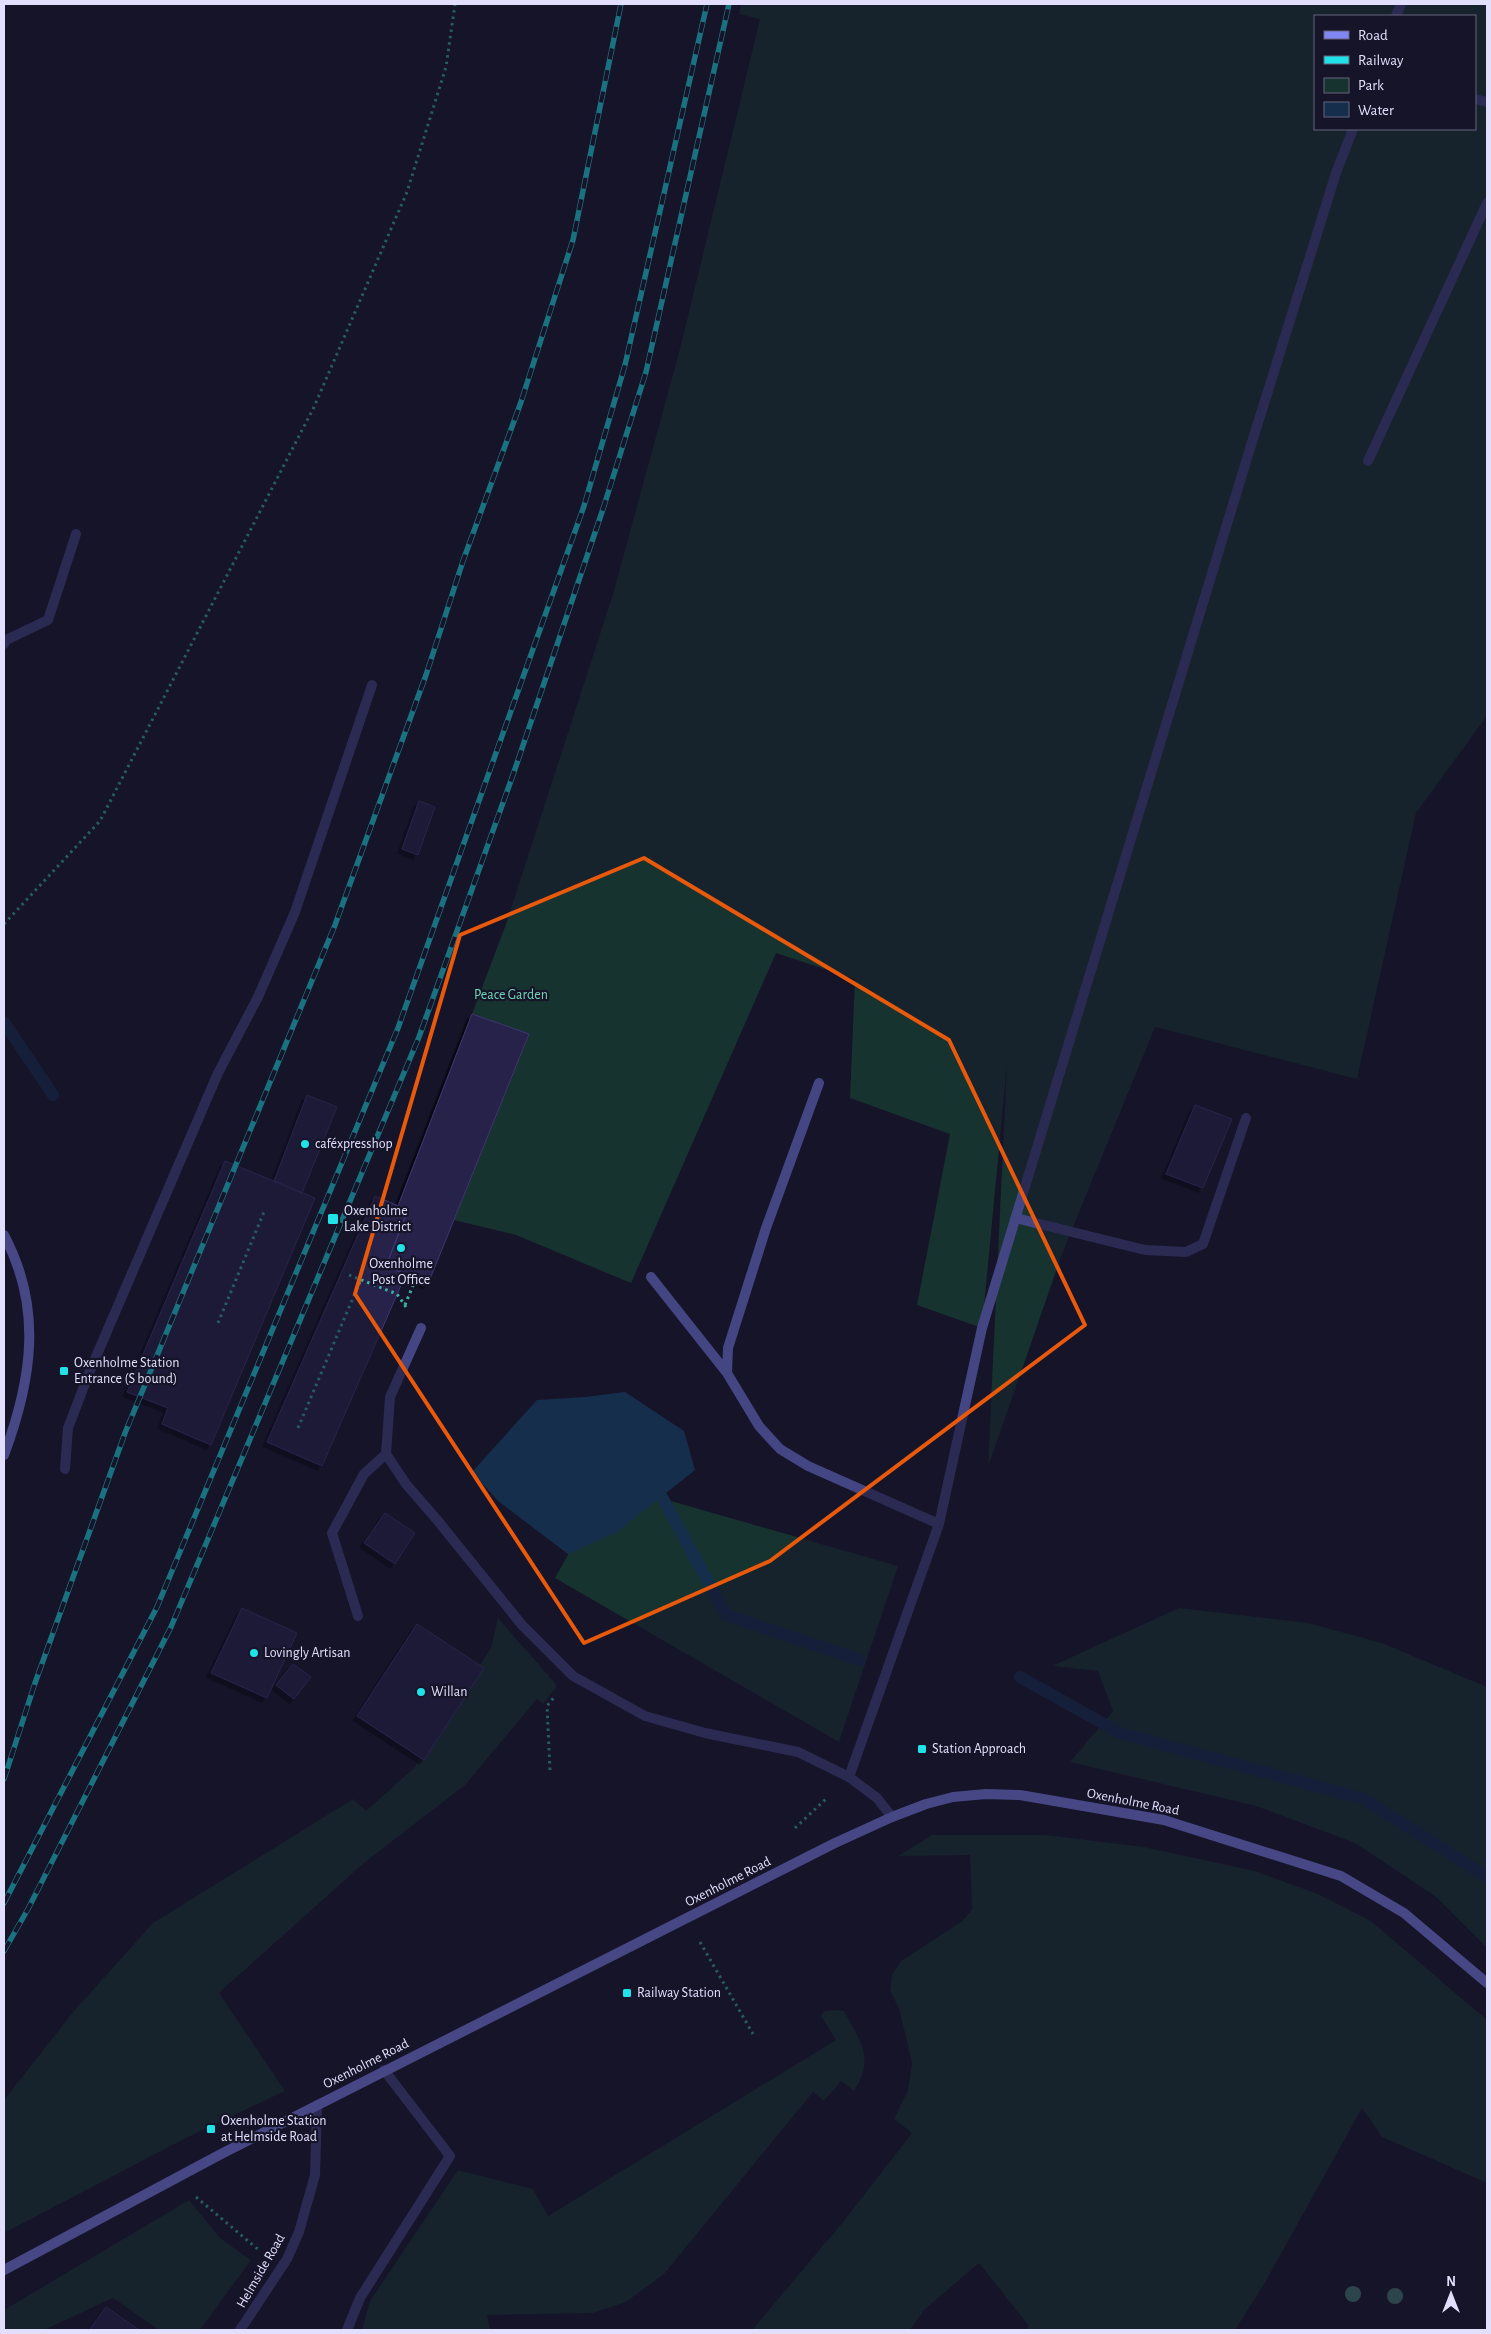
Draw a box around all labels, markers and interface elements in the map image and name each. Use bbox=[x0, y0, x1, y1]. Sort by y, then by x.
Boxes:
legend bbox=[1314, 15, 1476, 130]
text: Road bbox=[1358, 28, 1388, 43]
text: Railway bbox=[1358, 53, 1404, 68]
text: Park bbox=[1358, 78, 1384, 93]
text: Water bbox=[1358, 103, 1394, 118]
park label: Peace Garden bbox=[474, 988, 548, 1002]
place label: caféxpresshop bbox=[315, 1137, 393, 1151]
marker: caféxpresshop bbox=[299, 1138, 311, 1150]
place label: Oxenholme Lake District bbox=[344, 1204, 412, 1234]
marker: Oxenholme Lake District bbox=[326, 1212, 340, 1226]
marker: Oxenholme Post Office bbox=[395, 1242, 407, 1254]
place label: Oxenholme Post Office bbox=[369, 1257, 433, 1287]
place label: Oxenholme Station Entrance (S bound) bbox=[74, 1356, 179, 1386]
marker: Oxenholme Station Entrance (S bound) bbox=[58, 1365, 70, 1377]
place label: Lovingly Artisan bbox=[264, 1646, 350, 1660]
marker: Lovingly Artisan bbox=[248, 1647, 260, 1659]
place label: Willan bbox=[431, 1685, 467, 1699]
marker: Willan bbox=[415, 1686, 427, 1698]
place label: Station Approach bbox=[932, 1742, 1026, 1756]
marker: Station Approach bbox=[916, 1743, 928, 1755]
street label: Oxenholme Road bbox=[1086, 1786, 1180, 1818]
street label: Oxenholme Road bbox=[683, 1854, 773, 1910]
place label: Railway Station bbox=[637, 1986, 721, 2000]
marker: Railway Station bbox=[621, 1987, 633, 1999]
street label: Oxenholme Road bbox=[321, 2036, 411, 2092]
place label: Oxenholme Station at Helmside Road bbox=[221, 2114, 326, 2144]
marker: Oxenholme Station at Helmside Road bbox=[205, 2123, 217, 2135]
street label: Helmside Road bbox=[234, 2232, 288, 2310]
north arrow bbox=[1426, 2269, 1476, 2319]
text: N bbox=[1446, 2275, 1456, 2289]

